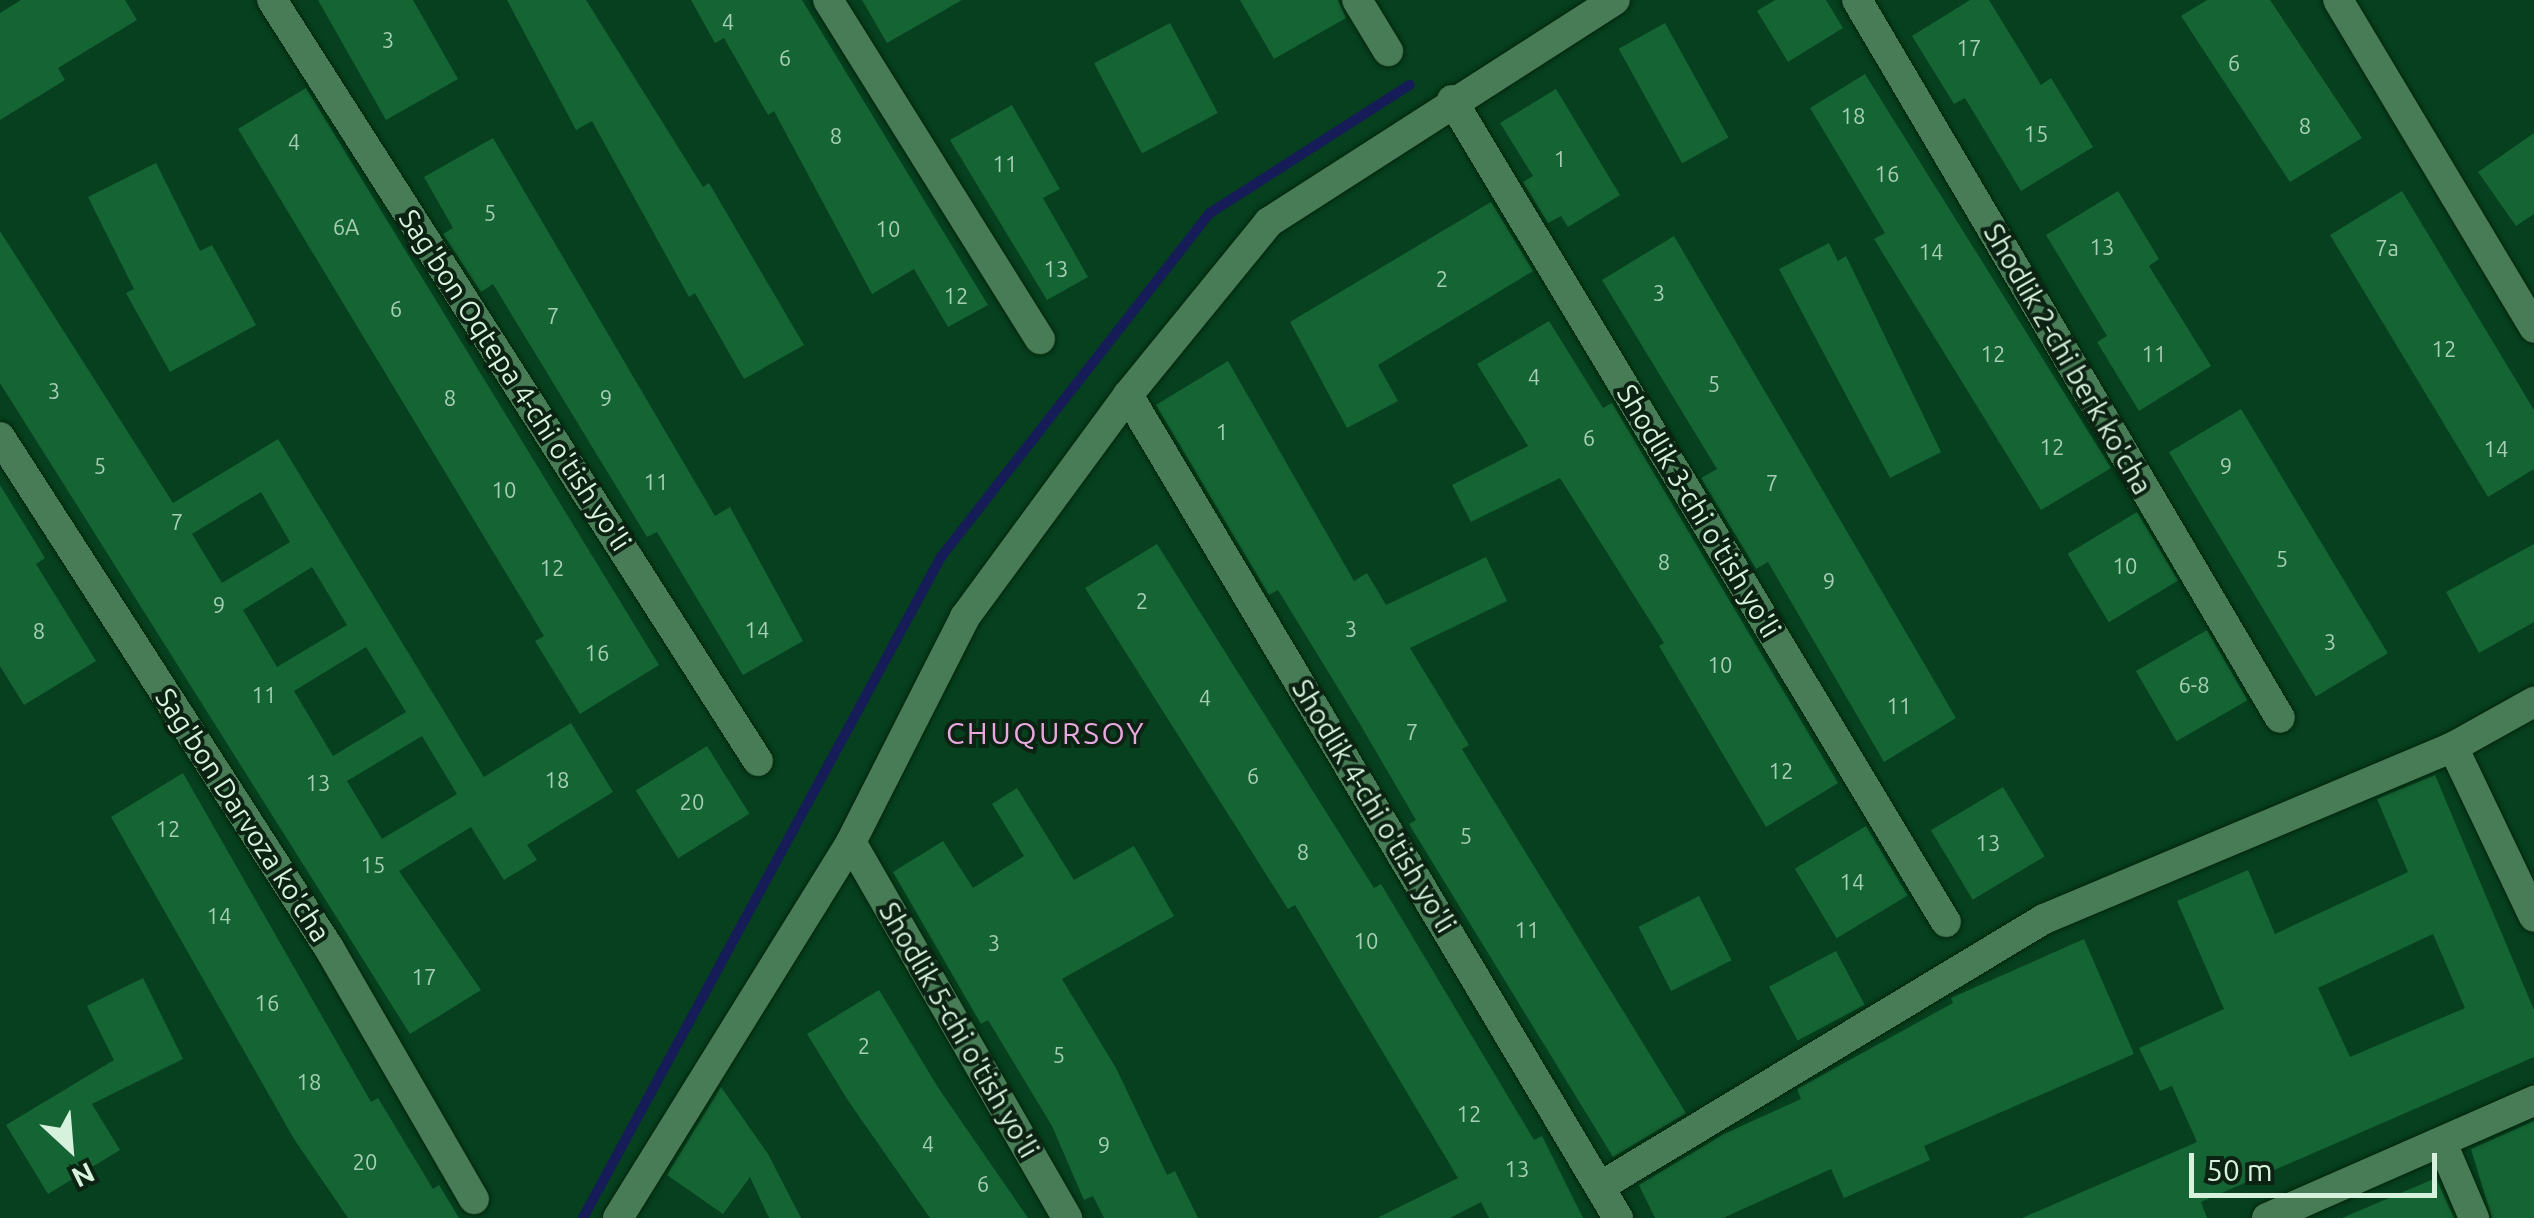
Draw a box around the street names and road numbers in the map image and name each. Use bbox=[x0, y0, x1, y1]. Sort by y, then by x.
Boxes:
street label: Sag'bon Oqtepa 4-chi o'tish yo'li bbox=[392, 203, 638, 557]
street label: Shodlik 2-chi berk ko'cha bbox=[1977, 218, 2159, 500]
street label: Shodlik 3-chi o'tish yo'li bbox=[1610, 378, 1788, 644]
street label: Shodlik 4-chi o'tish yo'li bbox=[1285, 673, 1463, 939]
street label: Sag'bon Darvoza ko'cha bbox=[148, 682, 338, 948]
street label: Shodlik 5-chi o'tish yo'li bbox=[872, 896, 1046, 1164]

